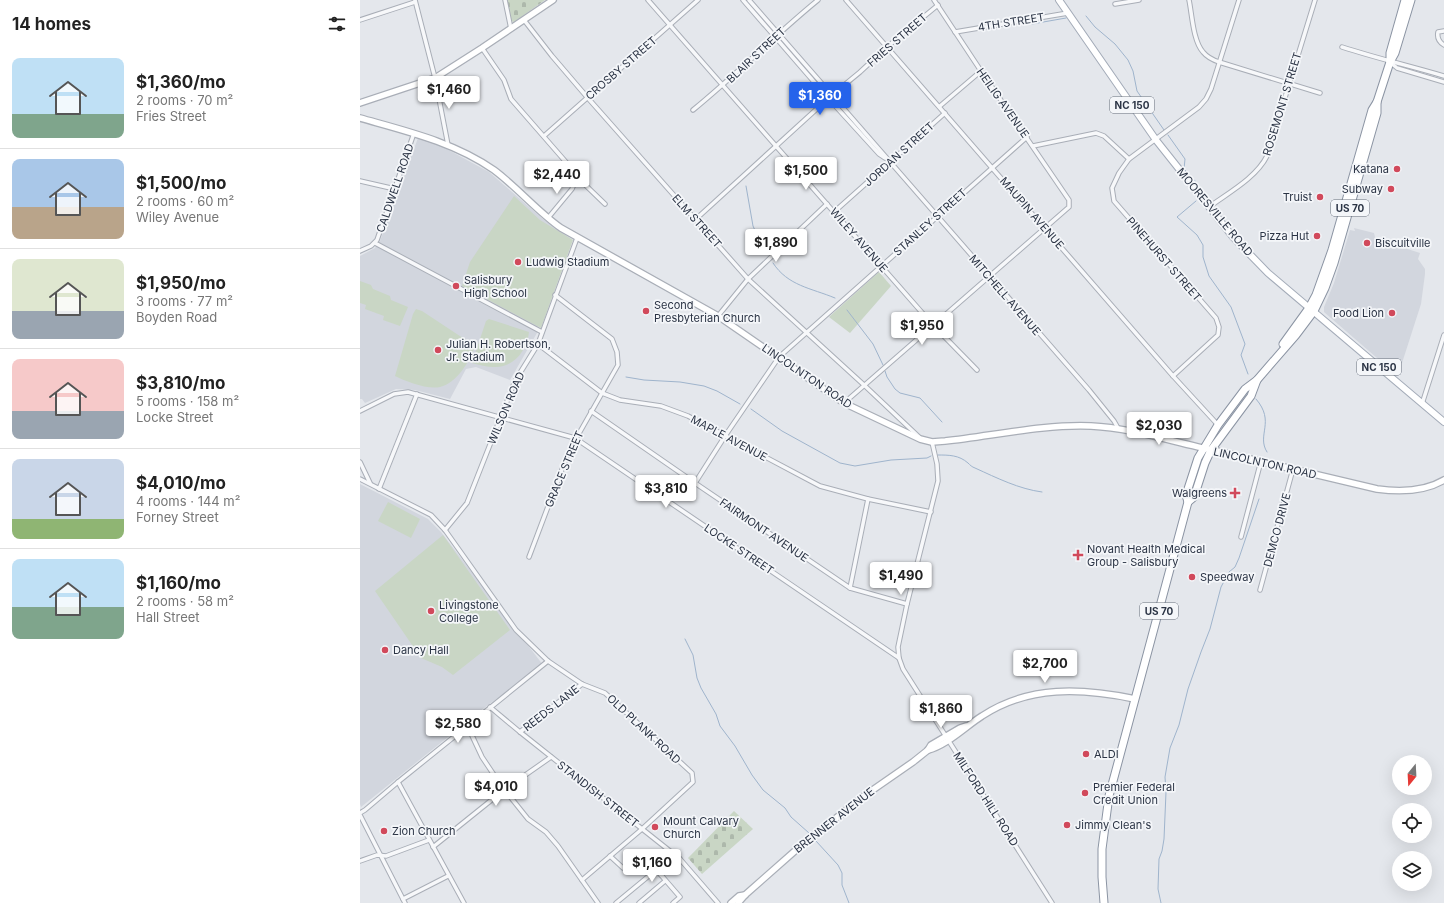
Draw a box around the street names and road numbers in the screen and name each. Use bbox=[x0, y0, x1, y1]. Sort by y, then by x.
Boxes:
street label: FRIES STREET bbox=[864, 10, 930, 70]
street label: 4TH STREET bbox=[977, 10, 1045, 34]
street label: BLAIR STREET bbox=[724, 24, 788, 86]
street label: CROSBY STREET bbox=[582, 33, 660, 103]
street label: ROSEMONT STREET bbox=[1260, 51, 1304, 157]
street label: HEILIG AVENUE bbox=[974, 65, 1032, 141]
road number: NC 150 bbox=[1110, 97, 1154, 113]
street label: JORDAN STREET bbox=[861, 119, 937, 189]
street label: CALDWELL ROAD bbox=[373, 142, 417, 234]
street label: MOORESVILLE ROAD bbox=[1174, 165, 1256, 259]
street label: MAUPIN AVENUE bbox=[997, 174, 1067, 252]
street label: STANLEY STREET bbox=[890, 185, 970, 259]
street label: ELM STREET bbox=[669, 191, 725, 251]
road number: US 70 bbox=[1331, 200, 1369, 216]
street label: WILEY AVENUE bbox=[827, 205, 891, 275]
street label: PINEHURST STREET bbox=[1124, 214, 1204, 304]
street label: MITCHELL AVENUE bbox=[966, 252, 1044, 338]
street label: LINCOLNTON ROAD bbox=[759, 341, 855, 411]
road number: NC 150 bbox=[1357, 359, 1401, 375]
street label: WILSON ROAD bbox=[484, 370, 528, 446]
street label: MAPLE AVENUE bbox=[688, 412, 770, 464]
street label: GRACE STREET bbox=[542, 429, 586, 509]
street label: LINCOLNTON ROAD bbox=[1212, 444, 1318, 482]
street label: DEMCO DRIVE bbox=[1260, 491, 1294, 569]
street label: FAIRMONT AVENUE bbox=[717, 495, 811, 565]
street label: LOCKE STREET bbox=[702, 521, 776, 577]
road number: US 70 bbox=[1140, 603, 1178, 619]
street label: REEDS LANE bbox=[520, 682, 582, 734]
street label: OLD PLANK ROAD bbox=[604, 691, 684, 767]
street label: MILFORD HILL ROAD bbox=[950, 749, 1022, 849]
street label: STANDISH STREET bbox=[554, 758, 642, 830]
street label: BRENNER AVENUE bbox=[791, 784, 877, 856]

